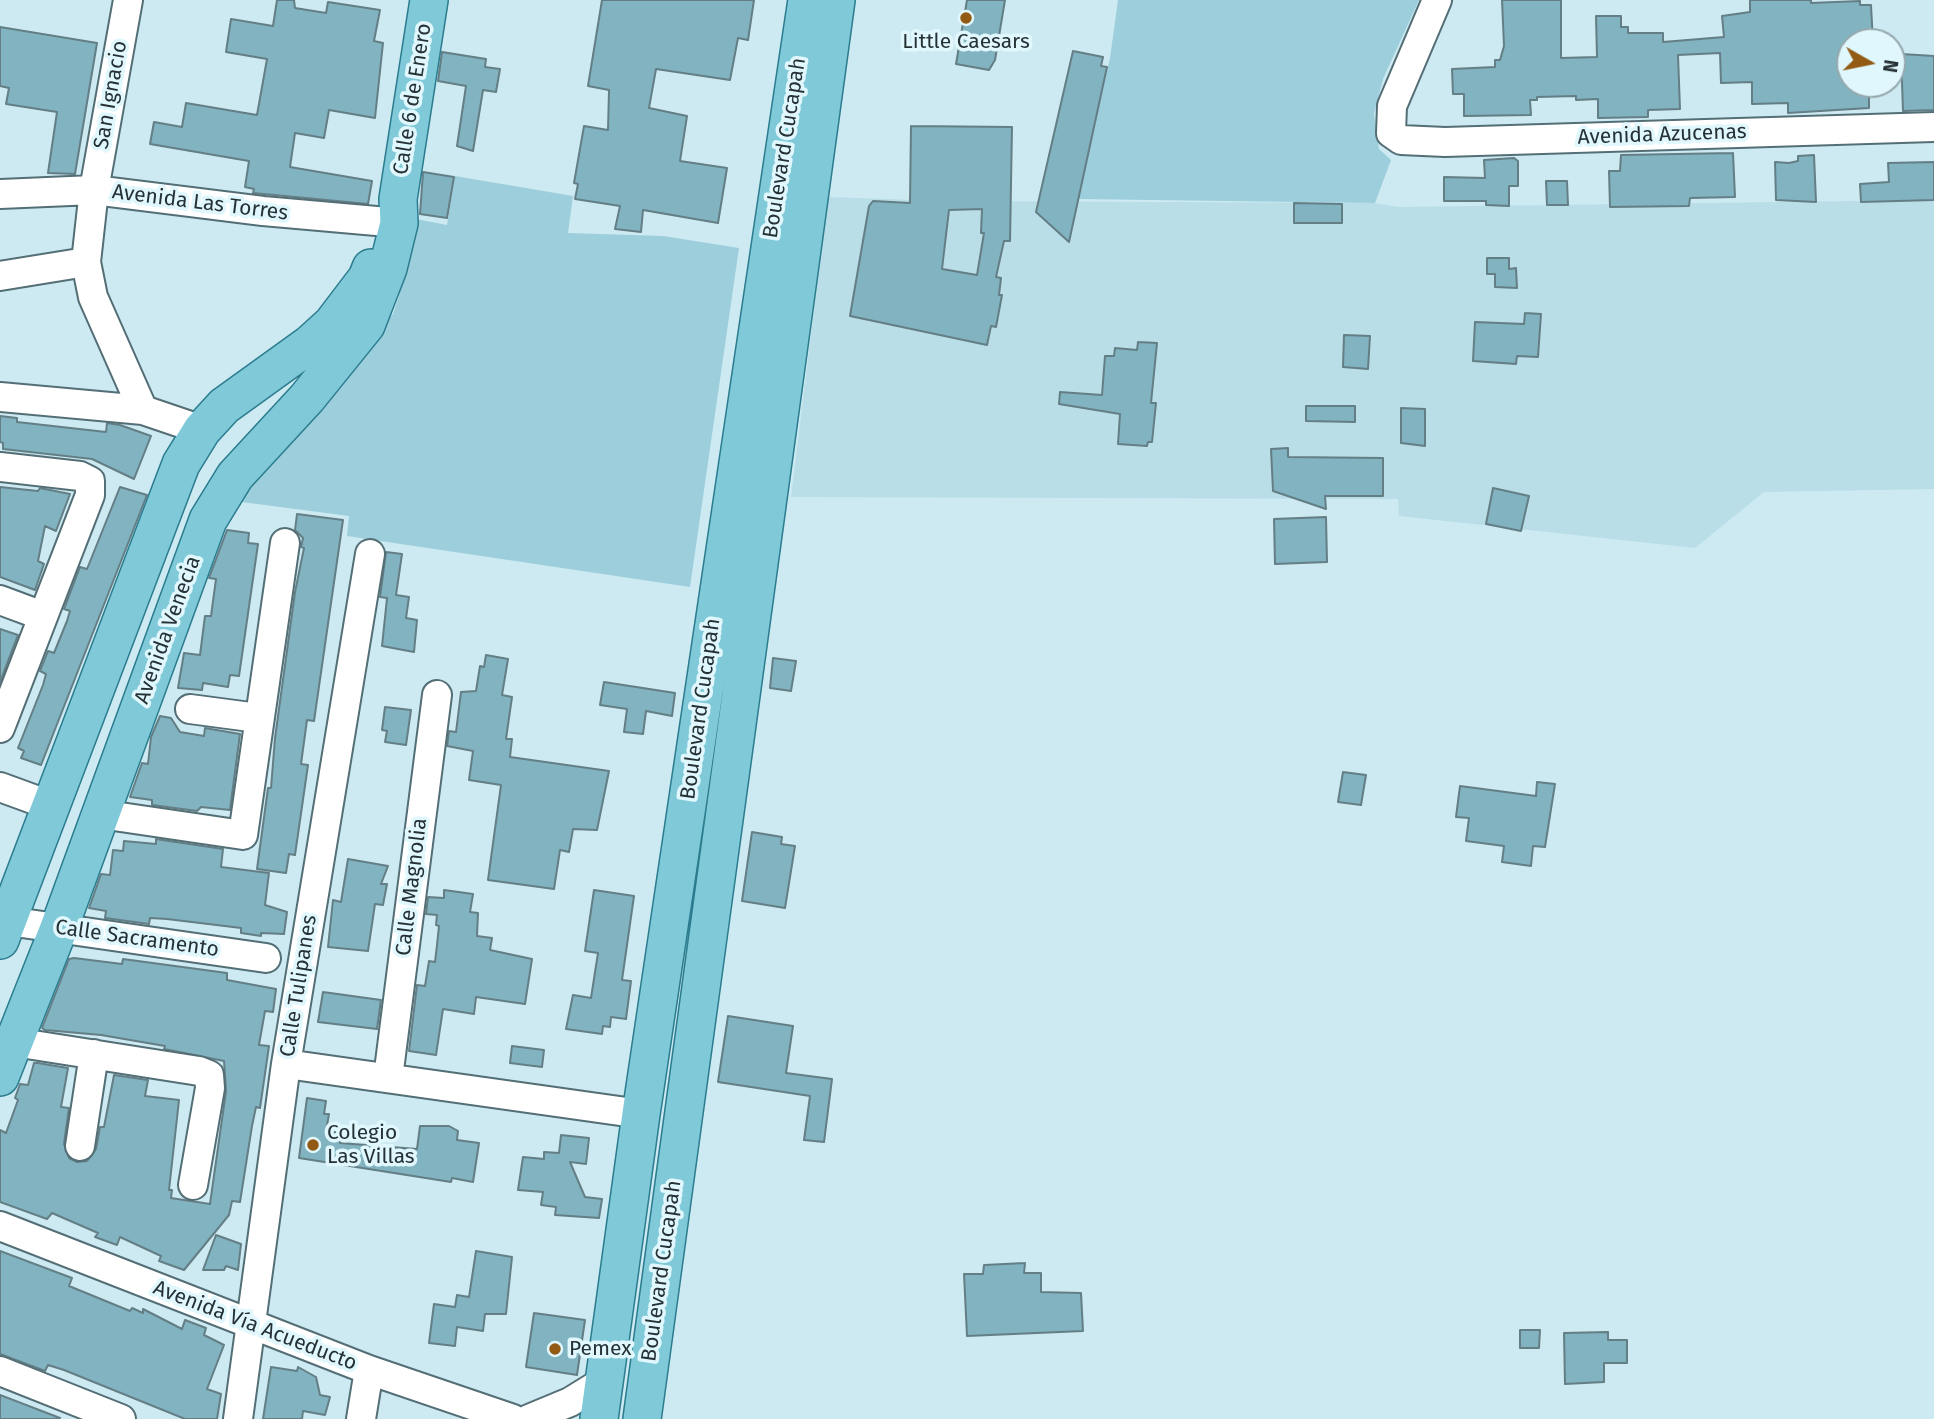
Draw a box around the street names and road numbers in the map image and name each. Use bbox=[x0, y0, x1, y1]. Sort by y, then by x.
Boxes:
street label: Calle 6 de Enero bbox=[389, 22, 437, 176]
street label: San Ignacio bbox=[89, 39, 133, 151]
street label: Boulevard Cucapah bbox=[758, 56, 812, 240]
street label: Avenida Azucenas bbox=[1577, 119, 1747, 151]
street label: Avenida Las Torres bbox=[111, 180, 289, 226]
street label: Avenida Venecia bbox=[130, 553, 206, 707]
street label: Boulevard Cucapah bbox=[676, 617, 726, 801]
street label: Calle Magnolia bbox=[391, 817, 433, 957]
street label: Calle Tulipanes bbox=[275, 913, 323, 1059]
street label: Calle Sacramento bbox=[54, 915, 220, 963]
street label: Boulevard Cucapah bbox=[637, 1179, 687, 1363]
street label: Avenida Vía Acueducto bbox=[150, 1276, 360, 1376]

